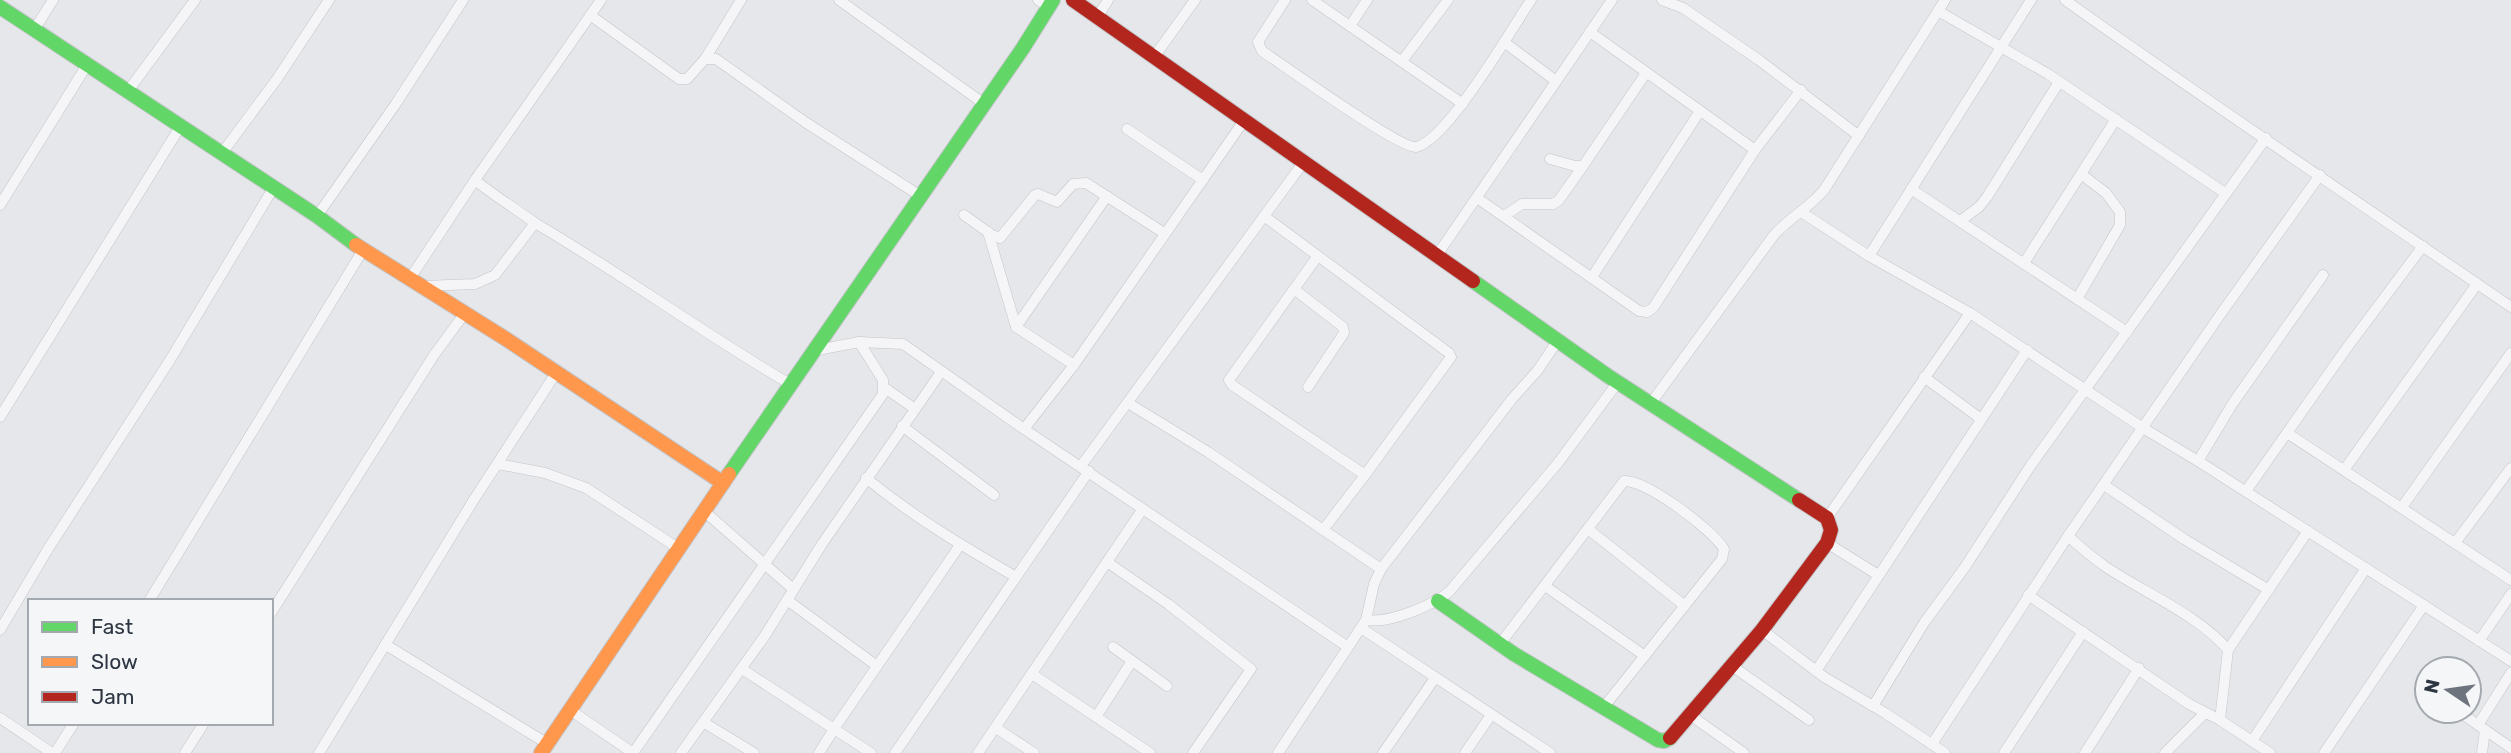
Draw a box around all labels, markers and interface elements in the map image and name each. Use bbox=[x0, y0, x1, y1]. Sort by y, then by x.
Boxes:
legend bbox=[28, 599, 273, 725]
text: Fast bbox=[91, 614, 133, 639]
text: Slow bbox=[91, 649, 138, 674]
north arrow bbox=[2413, 655, 2483, 725]
text: N bbox=[2419, 677, 2445, 696]
text: Jam bbox=[91, 684, 135, 709]

